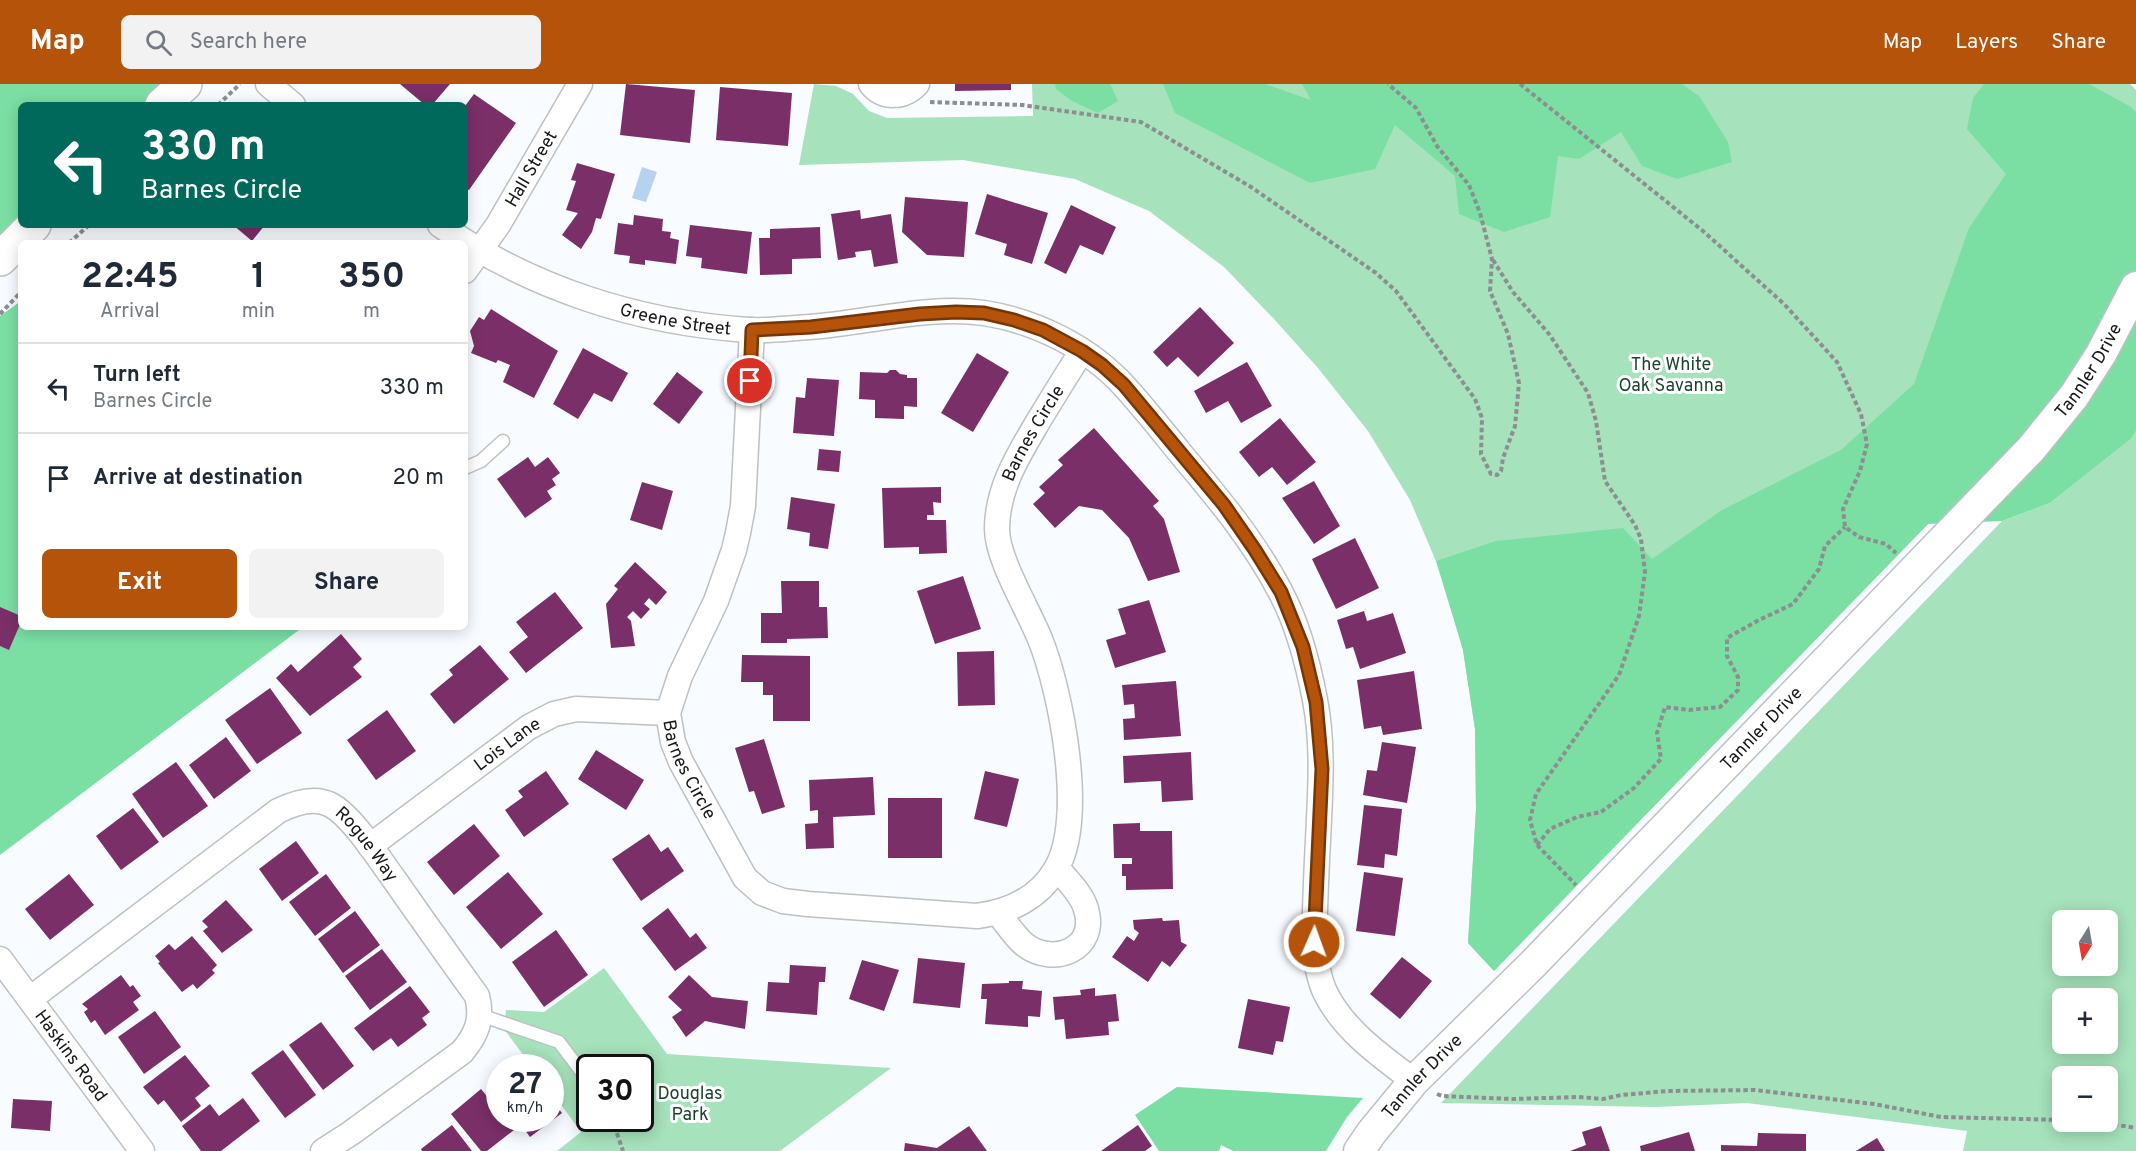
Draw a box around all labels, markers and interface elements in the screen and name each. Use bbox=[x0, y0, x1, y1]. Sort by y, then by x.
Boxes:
search box bbox=[121, 15, 541, 69]
text: Map bbox=[30, 24, 85, 60]
icon: search bbox=[142, 26, 175, 59]
text: Search here bbox=[190, 29, 307, 56]
text: Map bbox=[1883, 29, 1922, 56]
text: Layers bbox=[1955, 29, 2018, 56]
text: Share bbox=[2051, 29, 2106, 56]
text: 330 m bbox=[141, 122, 266, 175]
icon: left bbox=[42, 126, 120, 204]
street label: Hall Street bbox=[501, 127, 563, 212]
text: Barnes Circle bbox=[141, 174, 302, 208]
text: 22:45 bbox=[81, 255, 179, 301]
text: 1 bbox=[251, 255, 266, 301]
text: 350 bbox=[338, 255, 405, 301]
text: Arrival bbox=[100, 299, 160, 325]
text: min bbox=[242, 299, 275, 325]
text: m bbox=[363, 299, 380, 325]
street label: Greene Street bbox=[617, 299, 732, 342]
street label: Tannler Drive bbox=[2051, 320, 2128, 423]
park label: The White Oak Savanna bbox=[1619, 354, 1723, 398]
pin bbox=[724, 355, 775, 406]
text: Turn left bbox=[93, 362, 181, 389]
icon: arrive bbox=[733, 364, 766, 397]
icon: left bbox=[42, 372, 75, 405]
text: 330 m bbox=[380, 375, 444, 402]
street label: Barnes Circle bbox=[998, 381, 1070, 485]
text: Barnes Circle bbox=[93, 389, 212, 415]
icon: arrive bbox=[42, 462, 75, 495]
text: Arrive at destination bbox=[93, 465, 303, 492]
text: 20 m bbox=[393, 465, 444, 492]
button: Exit bbox=[42, 549, 237, 618]
button: Share bbox=[249, 549, 444, 618]
street label: Tannler Drive bbox=[1716, 682, 1808, 776]
street label: Lois Lane bbox=[470, 713, 545, 777]
street label: Barnes Circle bbox=[656, 718, 720, 824]
street label: Rogue Way bbox=[330, 802, 402, 887]
position arrow bbox=[1282, 910, 1346, 974]
north arrow bbox=[2052, 910, 2118, 976]
map controls bbox=[2052, 910, 2118, 1132]
button: + bbox=[2052, 988, 2118, 1054]
street label: Haskins Road bbox=[29, 1006, 112, 1107]
street label: Tannler Drive bbox=[1378, 1030, 1468, 1124]
speed limit sign: 30 bbox=[576, 1054, 654, 1132]
button: − bbox=[2052, 1066, 2118, 1132]
text: 27 bbox=[508, 1067, 542, 1104]
park label: Douglas Park bbox=[658, 1083, 722, 1127]
text: km/h bbox=[507, 1099, 543, 1118]

